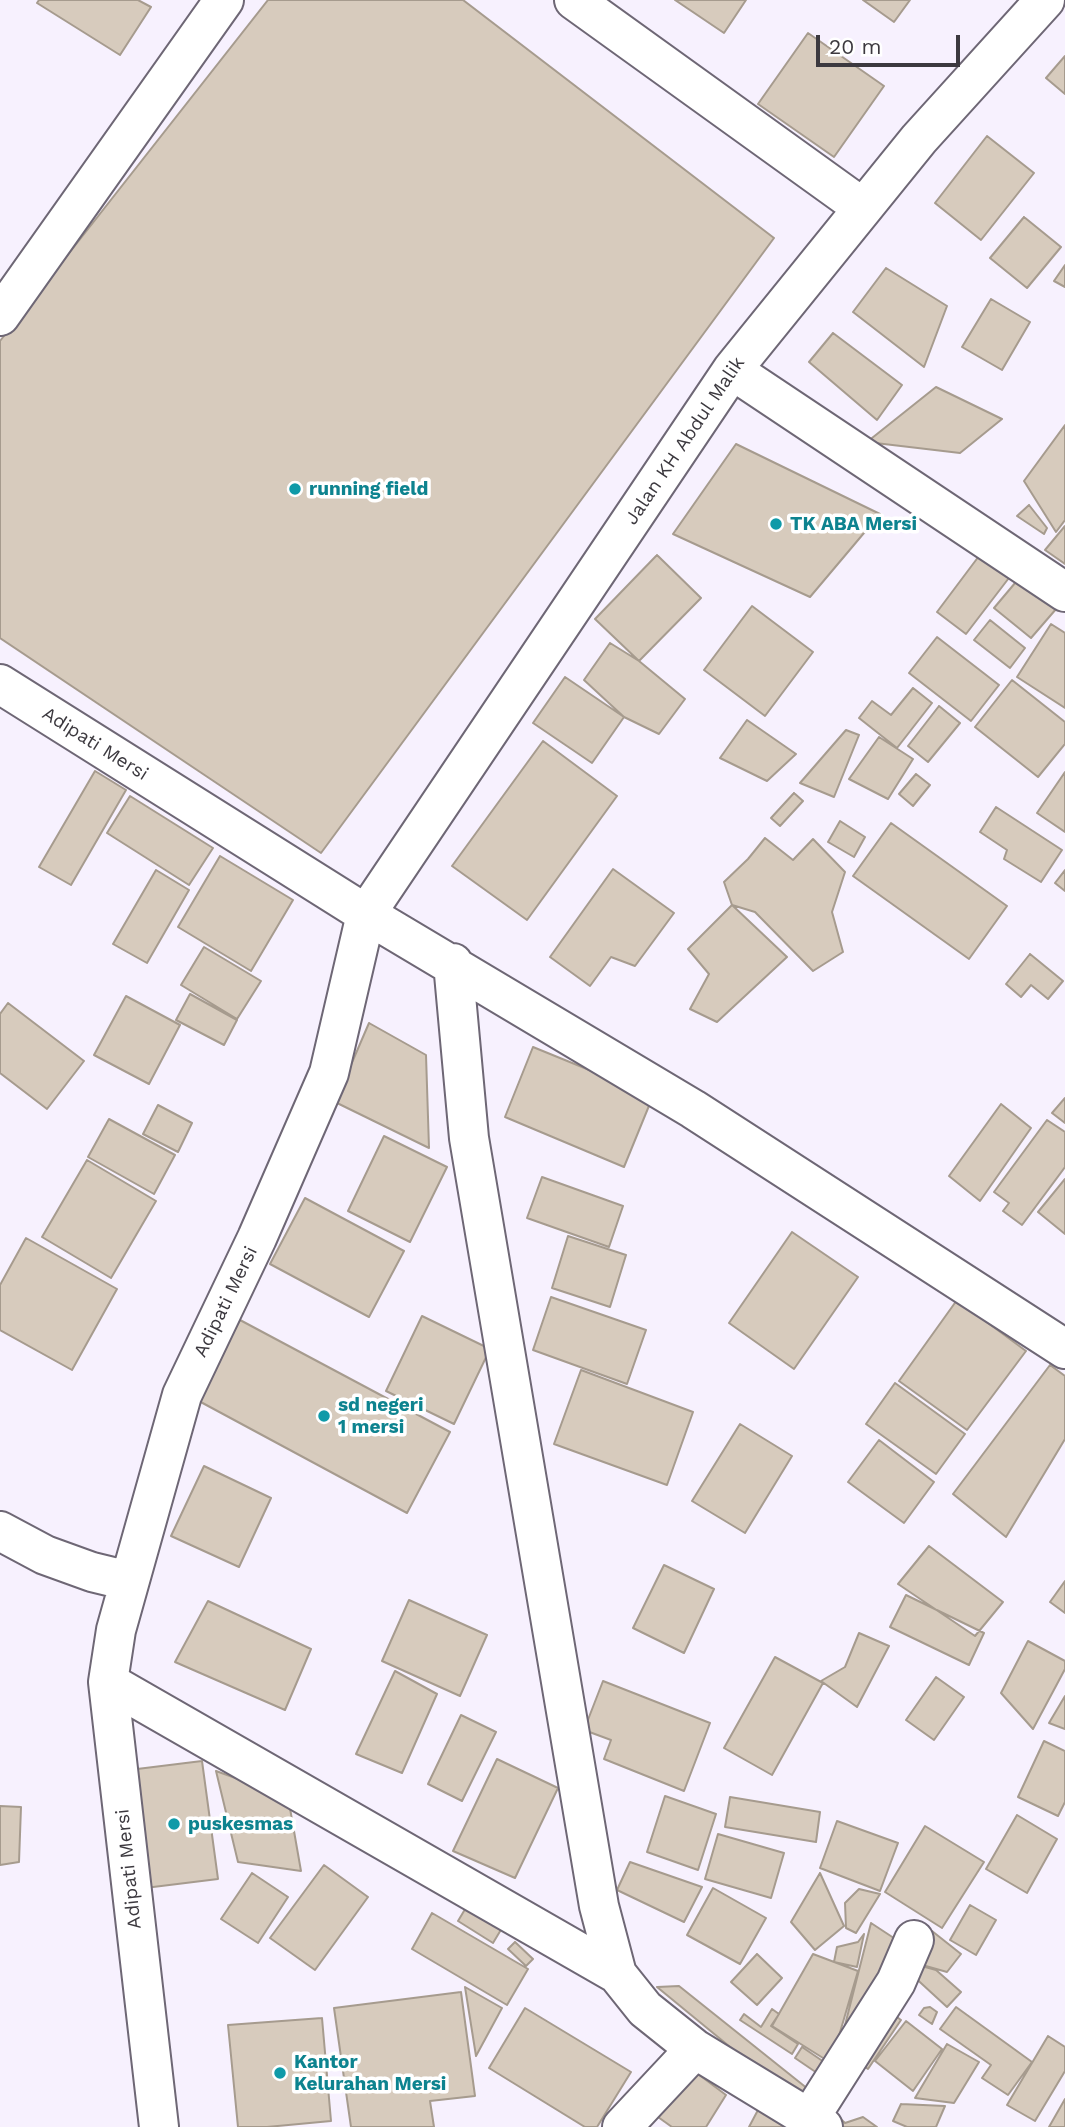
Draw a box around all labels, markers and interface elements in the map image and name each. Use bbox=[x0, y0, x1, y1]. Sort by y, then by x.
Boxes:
scale bar bbox=[820, 21, 964, 65]
text: 20 m bbox=[829, 34, 881, 59]
street label: Jalan KH Abdul Malik bbox=[620, 353, 750, 529]
place label: running field bbox=[309, 478, 428, 500]
marker: running field bbox=[287, 481, 303, 497]
place label: TK ABA Mersi bbox=[790, 513, 917, 535]
marker: TK ABA Mersi bbox=[768, 516, 784, 532]
street label: Adipati Mersi bbox=[38, 702, 152, 786]
street label: Adipati Mersi bbox=[189, 1243, 263, 1361]
place label: sd negeri 1 mersi bbox=[338, 1394, 424, 1438]
marker: sd negeri 1 mersi bbox=[316, 1408, 332, 1424]
street label: Adipati Mersi bbox=[111, 1808, 147, 1930]
place label: puskesmas bbox=[188, 1813, 293, 1835]
marker: puskesmas bbox=[166, 1816, 182, 1832]
place label: Kantor Kelurahan Mersi bbox=[294, 2051, 446, 2095]
marker: Kantor Kelurahan Mersi bbox=[272, 2065, 288, 2081]

